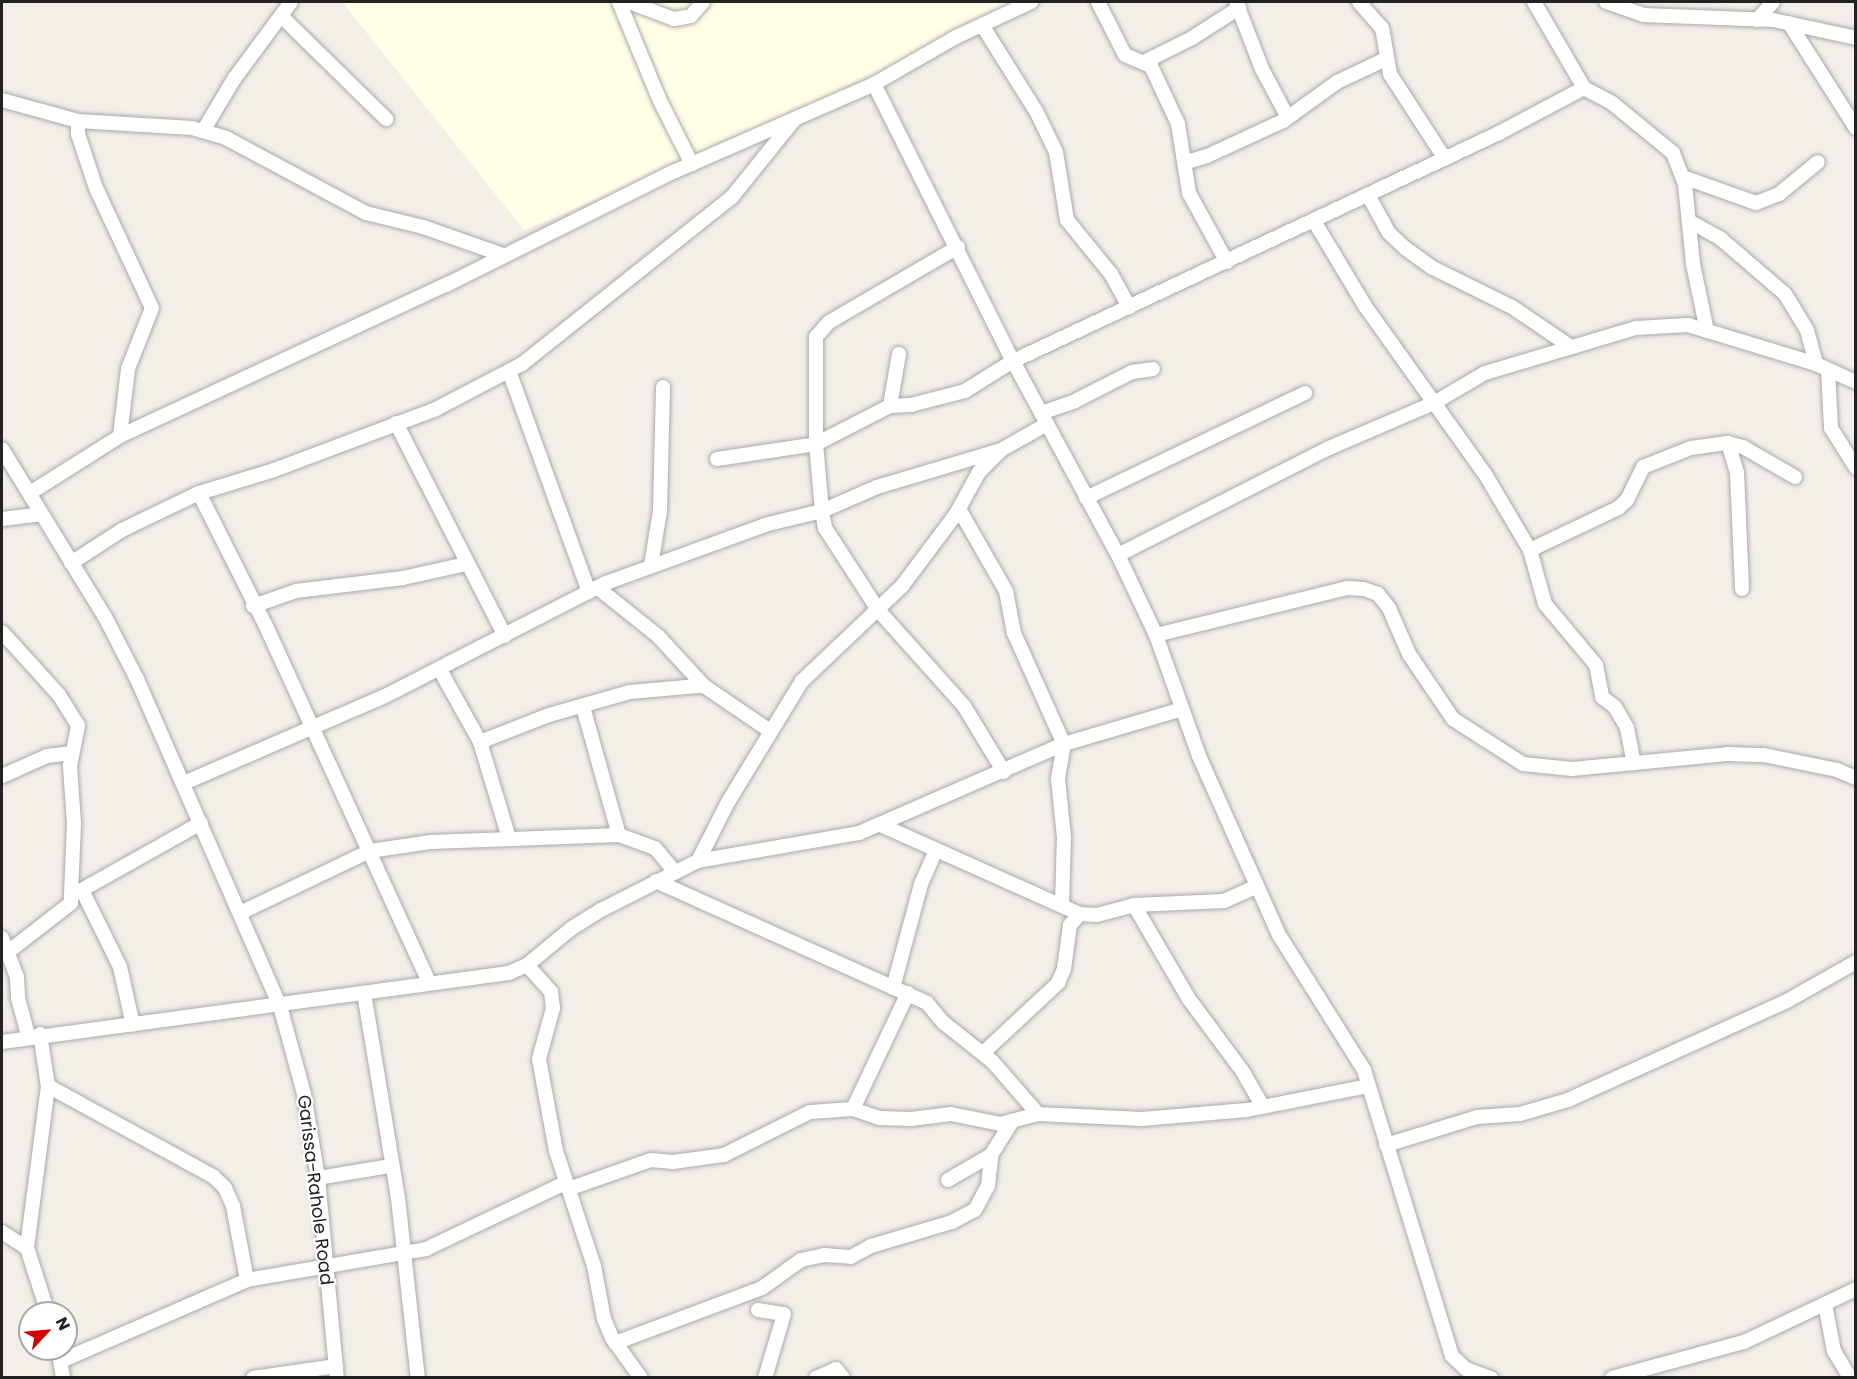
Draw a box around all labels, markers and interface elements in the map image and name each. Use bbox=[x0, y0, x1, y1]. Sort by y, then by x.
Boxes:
street label: Garissa-Rahole Road bbox=[293, 1094, 337, 1286]
north arrow bbox=[18, 1301, 78, 1361]
text: N bbox=[50, 1313, 76, 1334]

